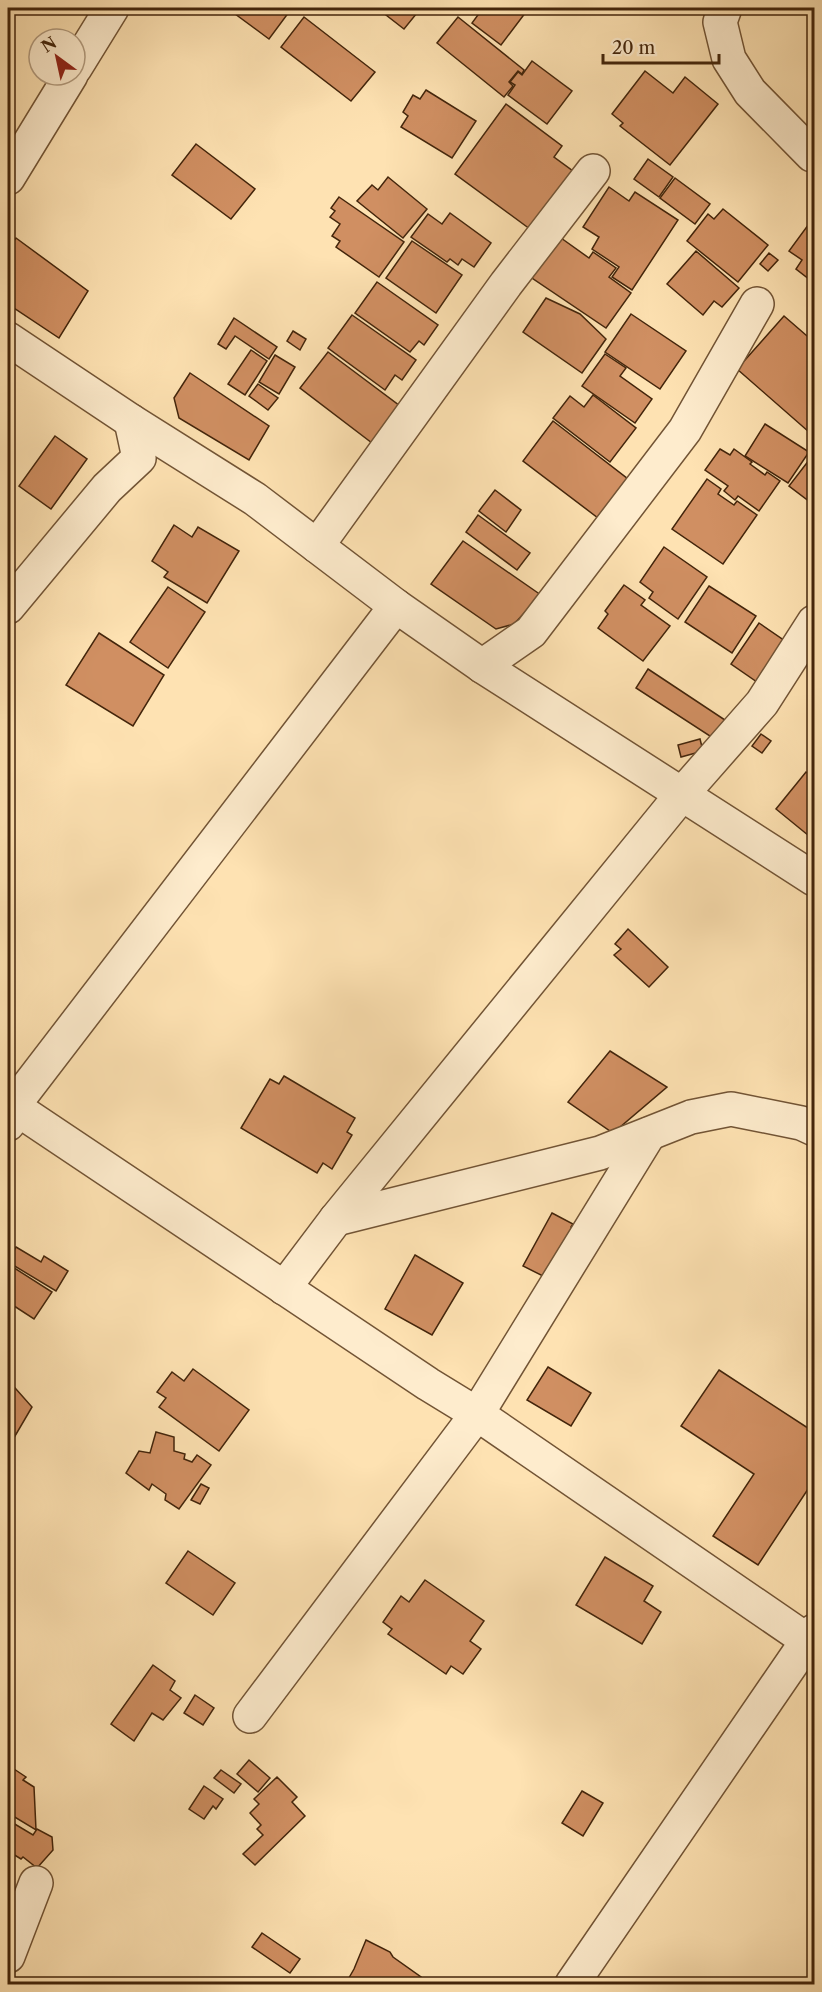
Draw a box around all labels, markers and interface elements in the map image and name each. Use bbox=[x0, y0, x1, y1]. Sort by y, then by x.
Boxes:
north arrow bbox=[27, 27, 87, 87]
scale bar bbox=[603, 27, 718, 65]
text: N bbox=[38, 32, 60, 57]
text: 20 m bbox=[612, 37, 656, 59]

